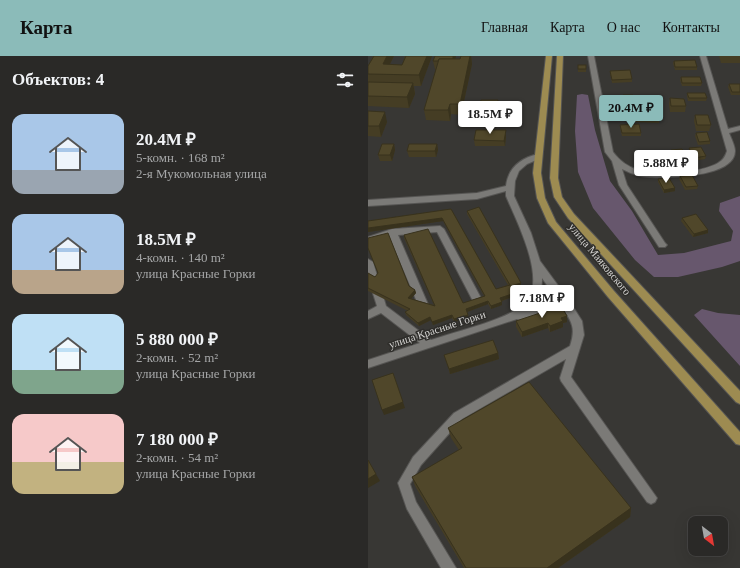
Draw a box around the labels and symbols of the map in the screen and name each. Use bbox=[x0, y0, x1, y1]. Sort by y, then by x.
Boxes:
pin: 20.4M ₽ bbox=[594, 95, 668, 129]
pin: 18.5M ₽ bbox=[453, 101, 527, 135]
pin: 5.88M ₽ bbox=[629, 150, 703, 184]
street label: улица Маяковского bbox=[566, 221, 634, 298]
pin: 7.18M ₽ bbox=[505, 285, 579, 319]
street label: улица Красные Горки bbox=[387, 308, 487, 350]
north arrow bbox=[688, 516, 728, 556]

